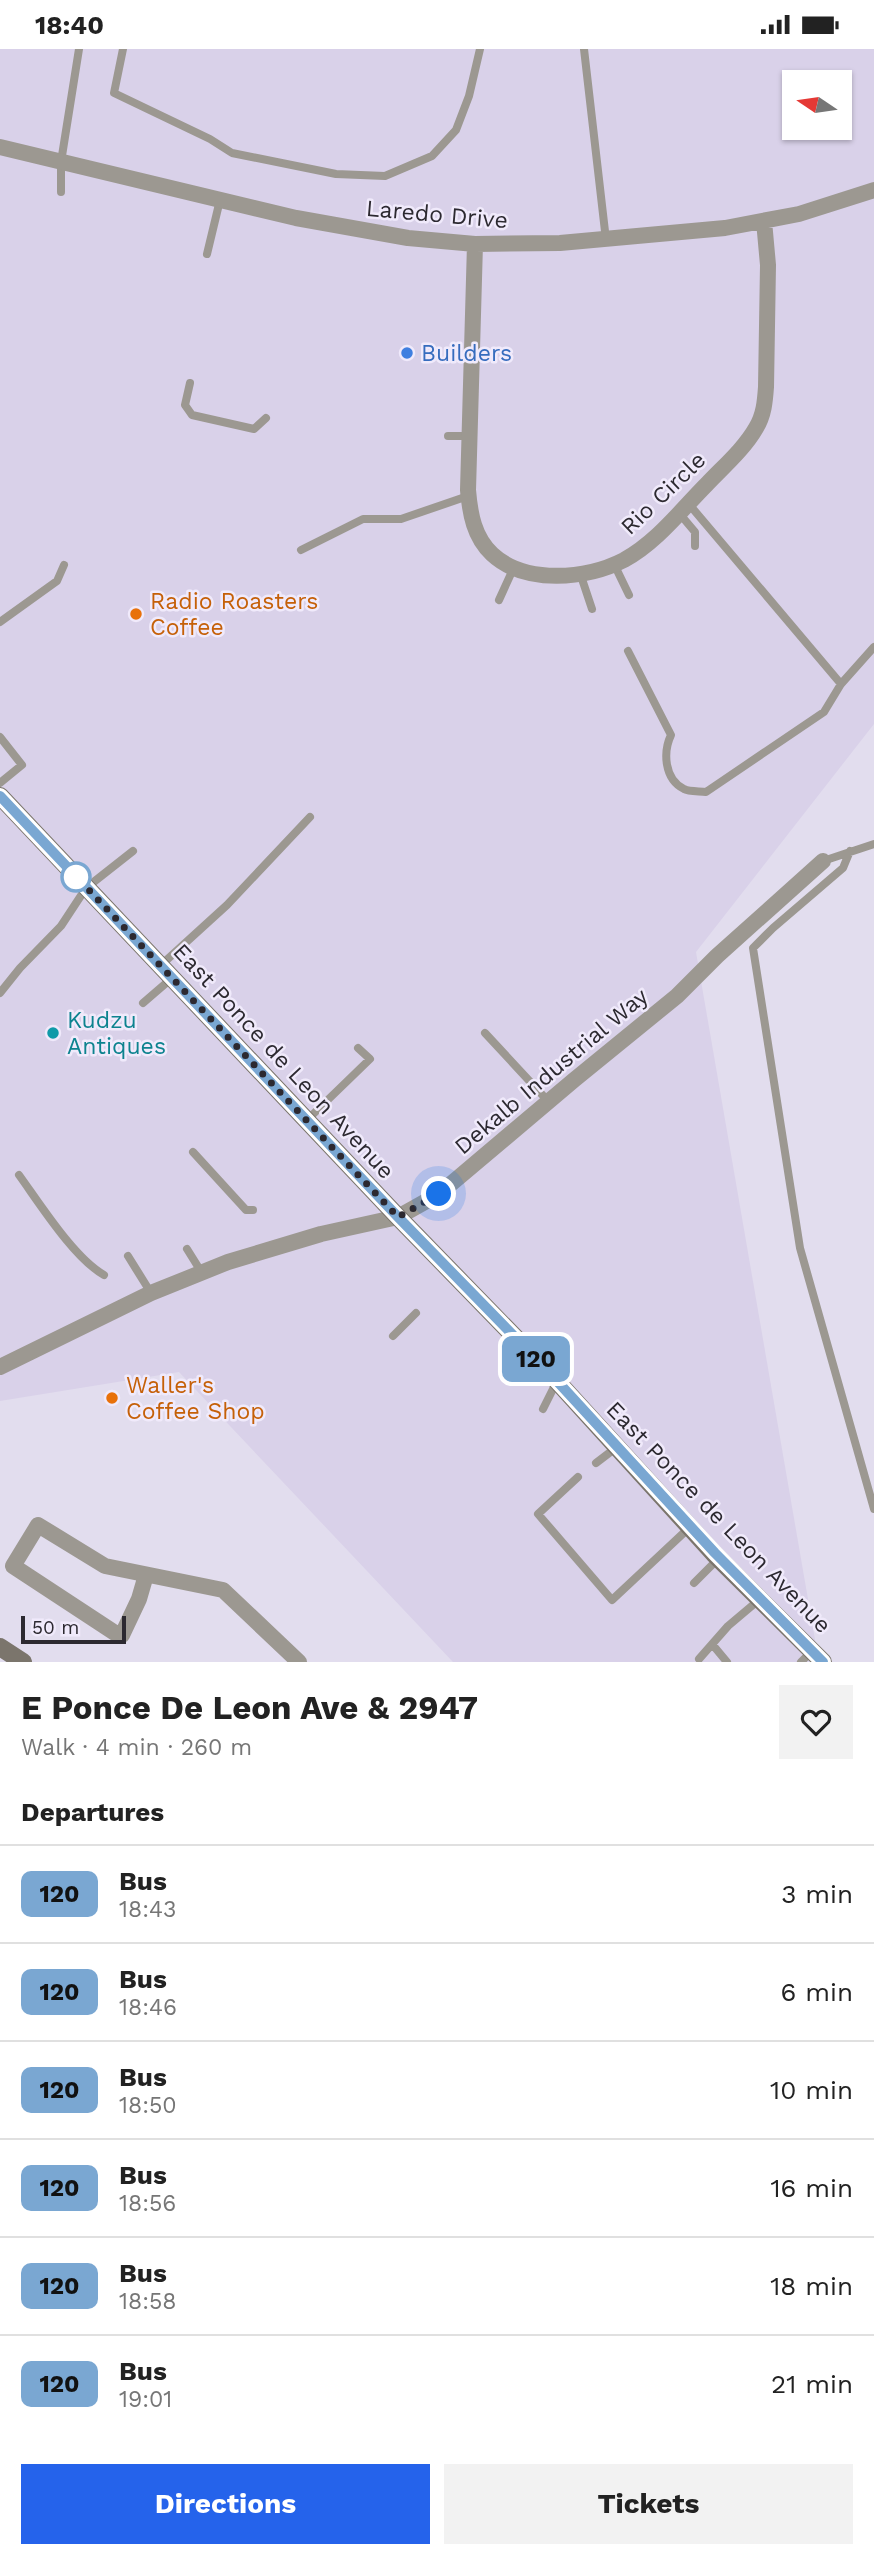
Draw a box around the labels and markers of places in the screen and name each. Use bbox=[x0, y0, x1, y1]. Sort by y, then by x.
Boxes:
place label: Builders bbox=[421, 340, 512, 367]
marker: Builders bbox=[399, 345, 415, 361]
place label: Radio Roasters Coffee bbox=[150, 588, 318, 641]
marker: Radio Roasters Coffee bbox=[128, 606, 144, 622]
unlabelled marker bbox=[61, 862, 91, 892]
place label: Kudzu Antiques bbox=[67, 1007, 166, 1060]
marker: Kudzu Antiques bbox=[45, 1025, 61, 1041]
place label: Waller's Coffee Shop bbox=[126, 1372, 265, 1425]
marker: Waller's Coffee Shop bbox=[104, 1390, 120, 1406]

